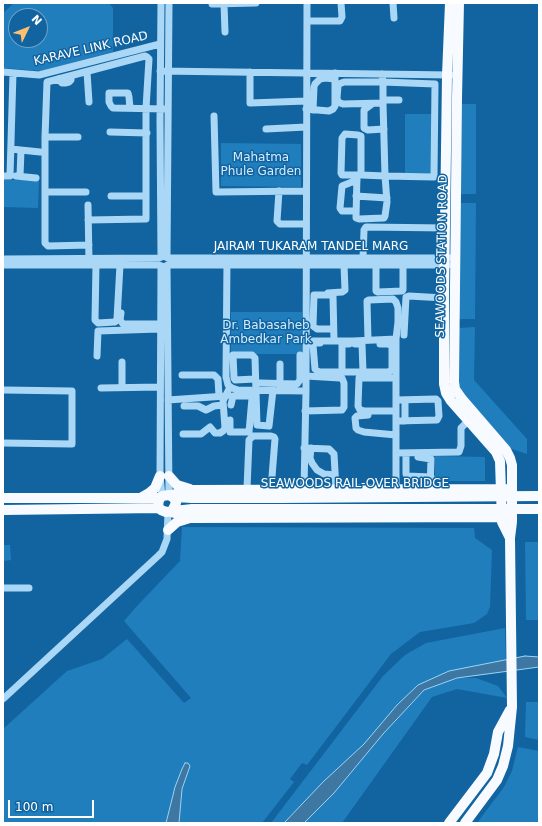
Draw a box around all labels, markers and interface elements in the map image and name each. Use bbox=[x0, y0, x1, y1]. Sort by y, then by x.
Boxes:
north arrow bbox=[8, 8, 48, 48]
text: N bbox=[29, 12, 44, 28]
street label: KARAVE LINK ROAD bbox=[33, 29, 149, 69]
park label: Mahatma Phule Garden bbox=[221, 151, 301, 179]
street label: SEAWOODS STATION ROAD bbox=[433, 174, 451, 338]
street label: JAIRAM TUKARAM TANDEL MARG bbox=[214, 240, 408, 254]
park label: Dr. Babasaheb Ambedkar Park bbox=[220, 319, 312, 347]
street label: SEAWOODS RAIL-OVER BRIDGE bbox=[261, 477, 449, 491]
scale bar bbox=[10, 792, 96, 818]
text: 100 m bbox=[15, 800, 53, 814]

